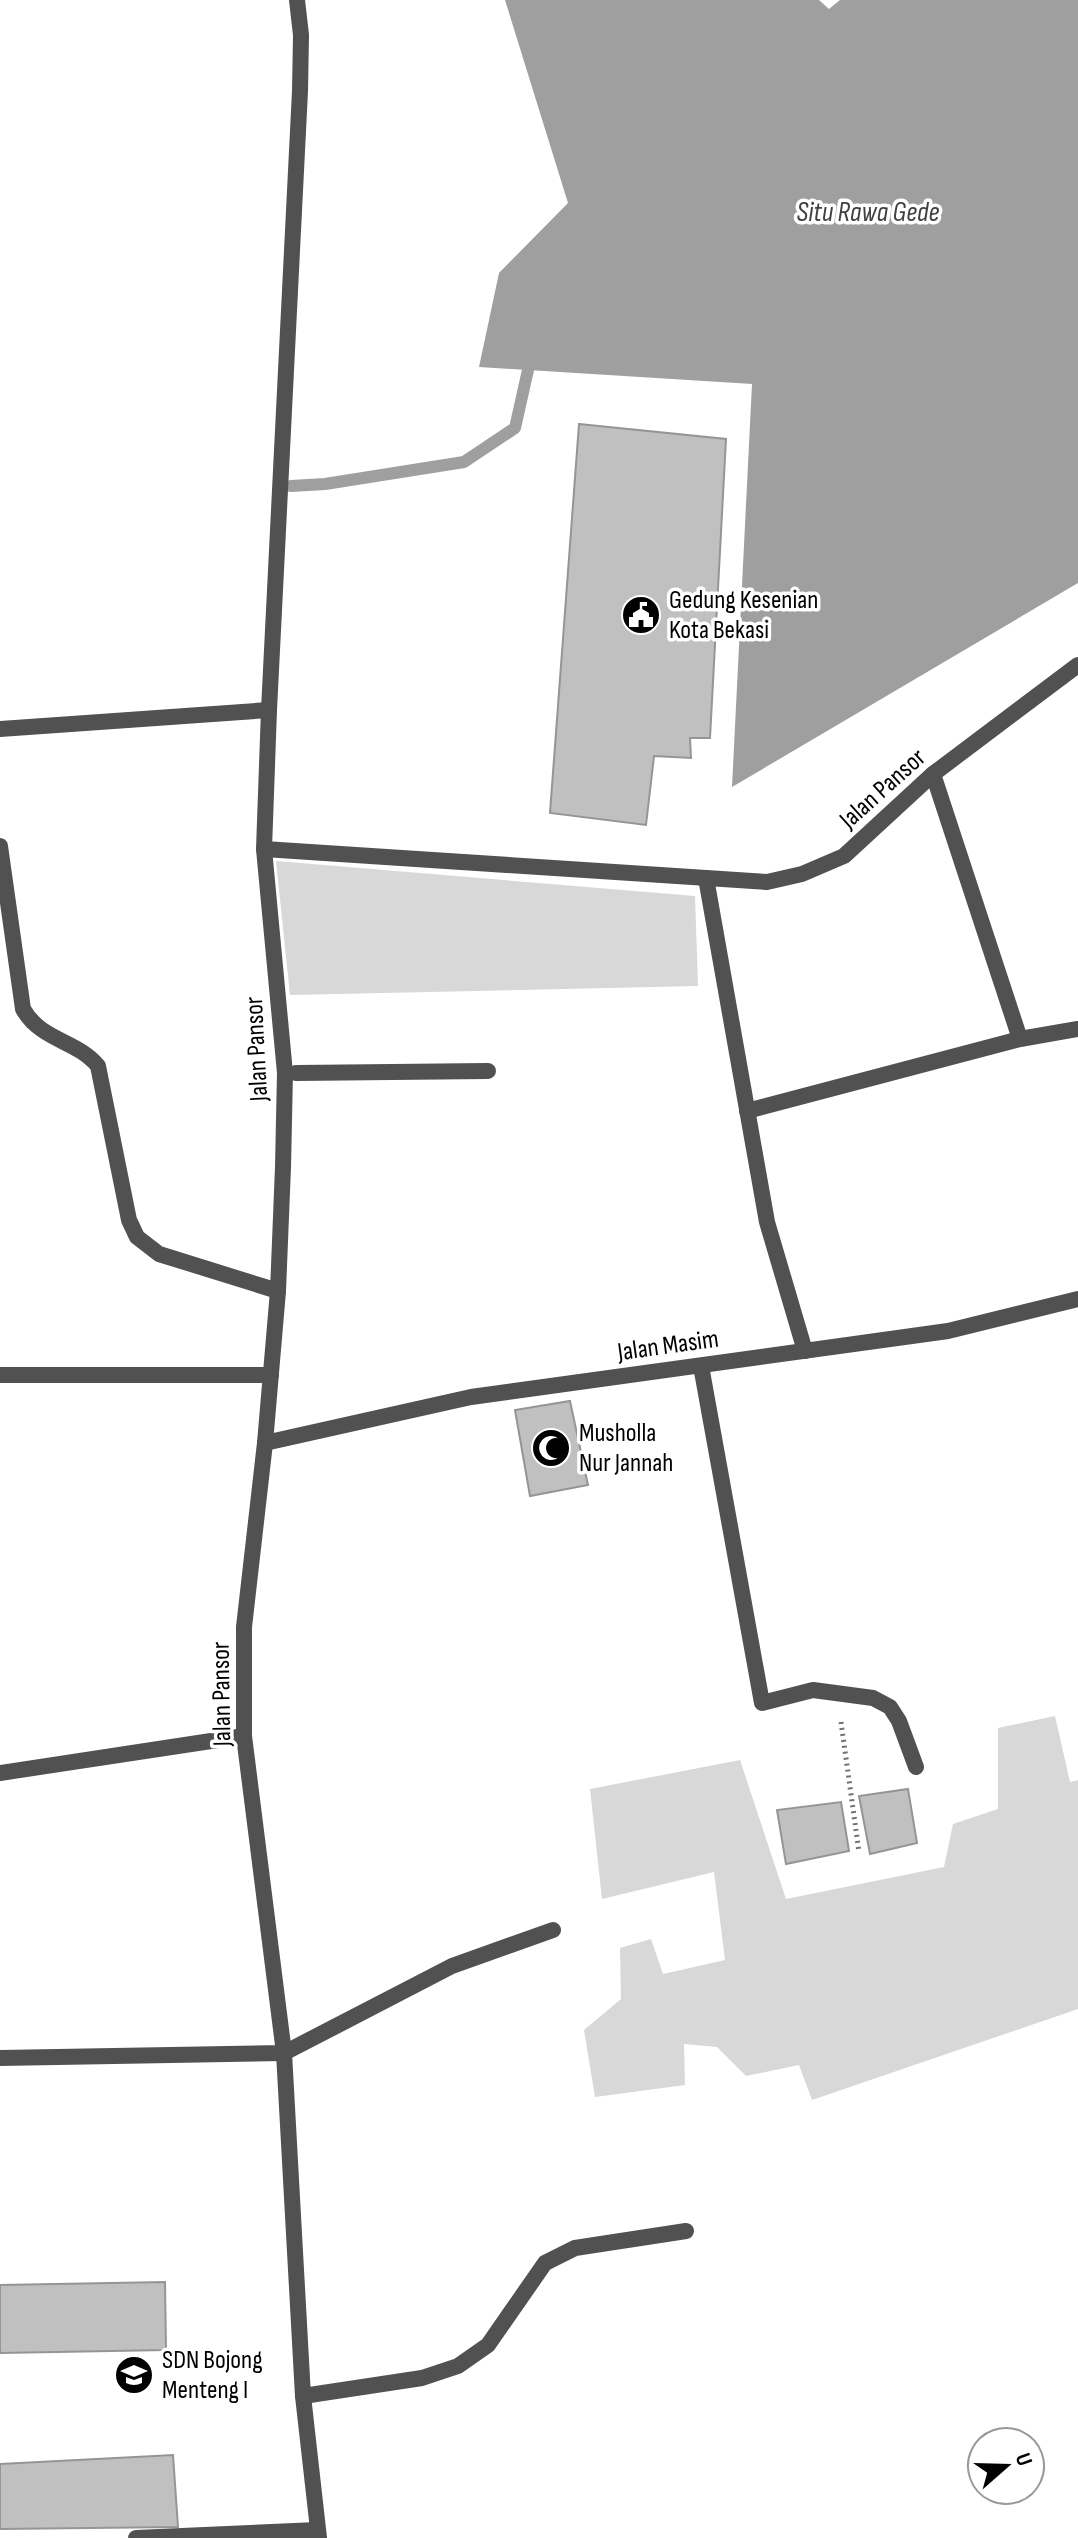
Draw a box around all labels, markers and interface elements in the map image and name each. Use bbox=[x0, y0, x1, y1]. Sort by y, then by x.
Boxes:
water label: Situ Rawa Gede bbox=[797, 196, 940, 229]
place label: Gedung Kesenian Kota Bekasi bbox=[669, 585, 818, 646]
public building icon: Gedung Kesenian Kota Bekasi bbox=[620, 594, 662, 636]
street label: Jalan Pansor bbox=[833, 742, 933, 836]
street label: Jalan Pansor bbox=[239, 995, 275, 1103]
street label: Jalan Masim bbox=[614, 1324, 721, 1369]
place label: Musholla Nur Jannah bbox=[579, 1418, 673, 1479]
mosque icon: Musholla Nur Jannah bbox=[530, 1427, 572, 1469]
street label: Jalan Pansor bbox=[206, 1641, 238, 1748]
place label: SDN Bojong Menteng I bbox=[162, 2345, 263, 2406]
school or university icon: SDN Bojong Menteng I bbox=[113, 2354, 155, 2396]
north arrow bbox=[966, 2426, 1046, 2506]
text: U bbox=[1009, 2450, 1038, 2470]

